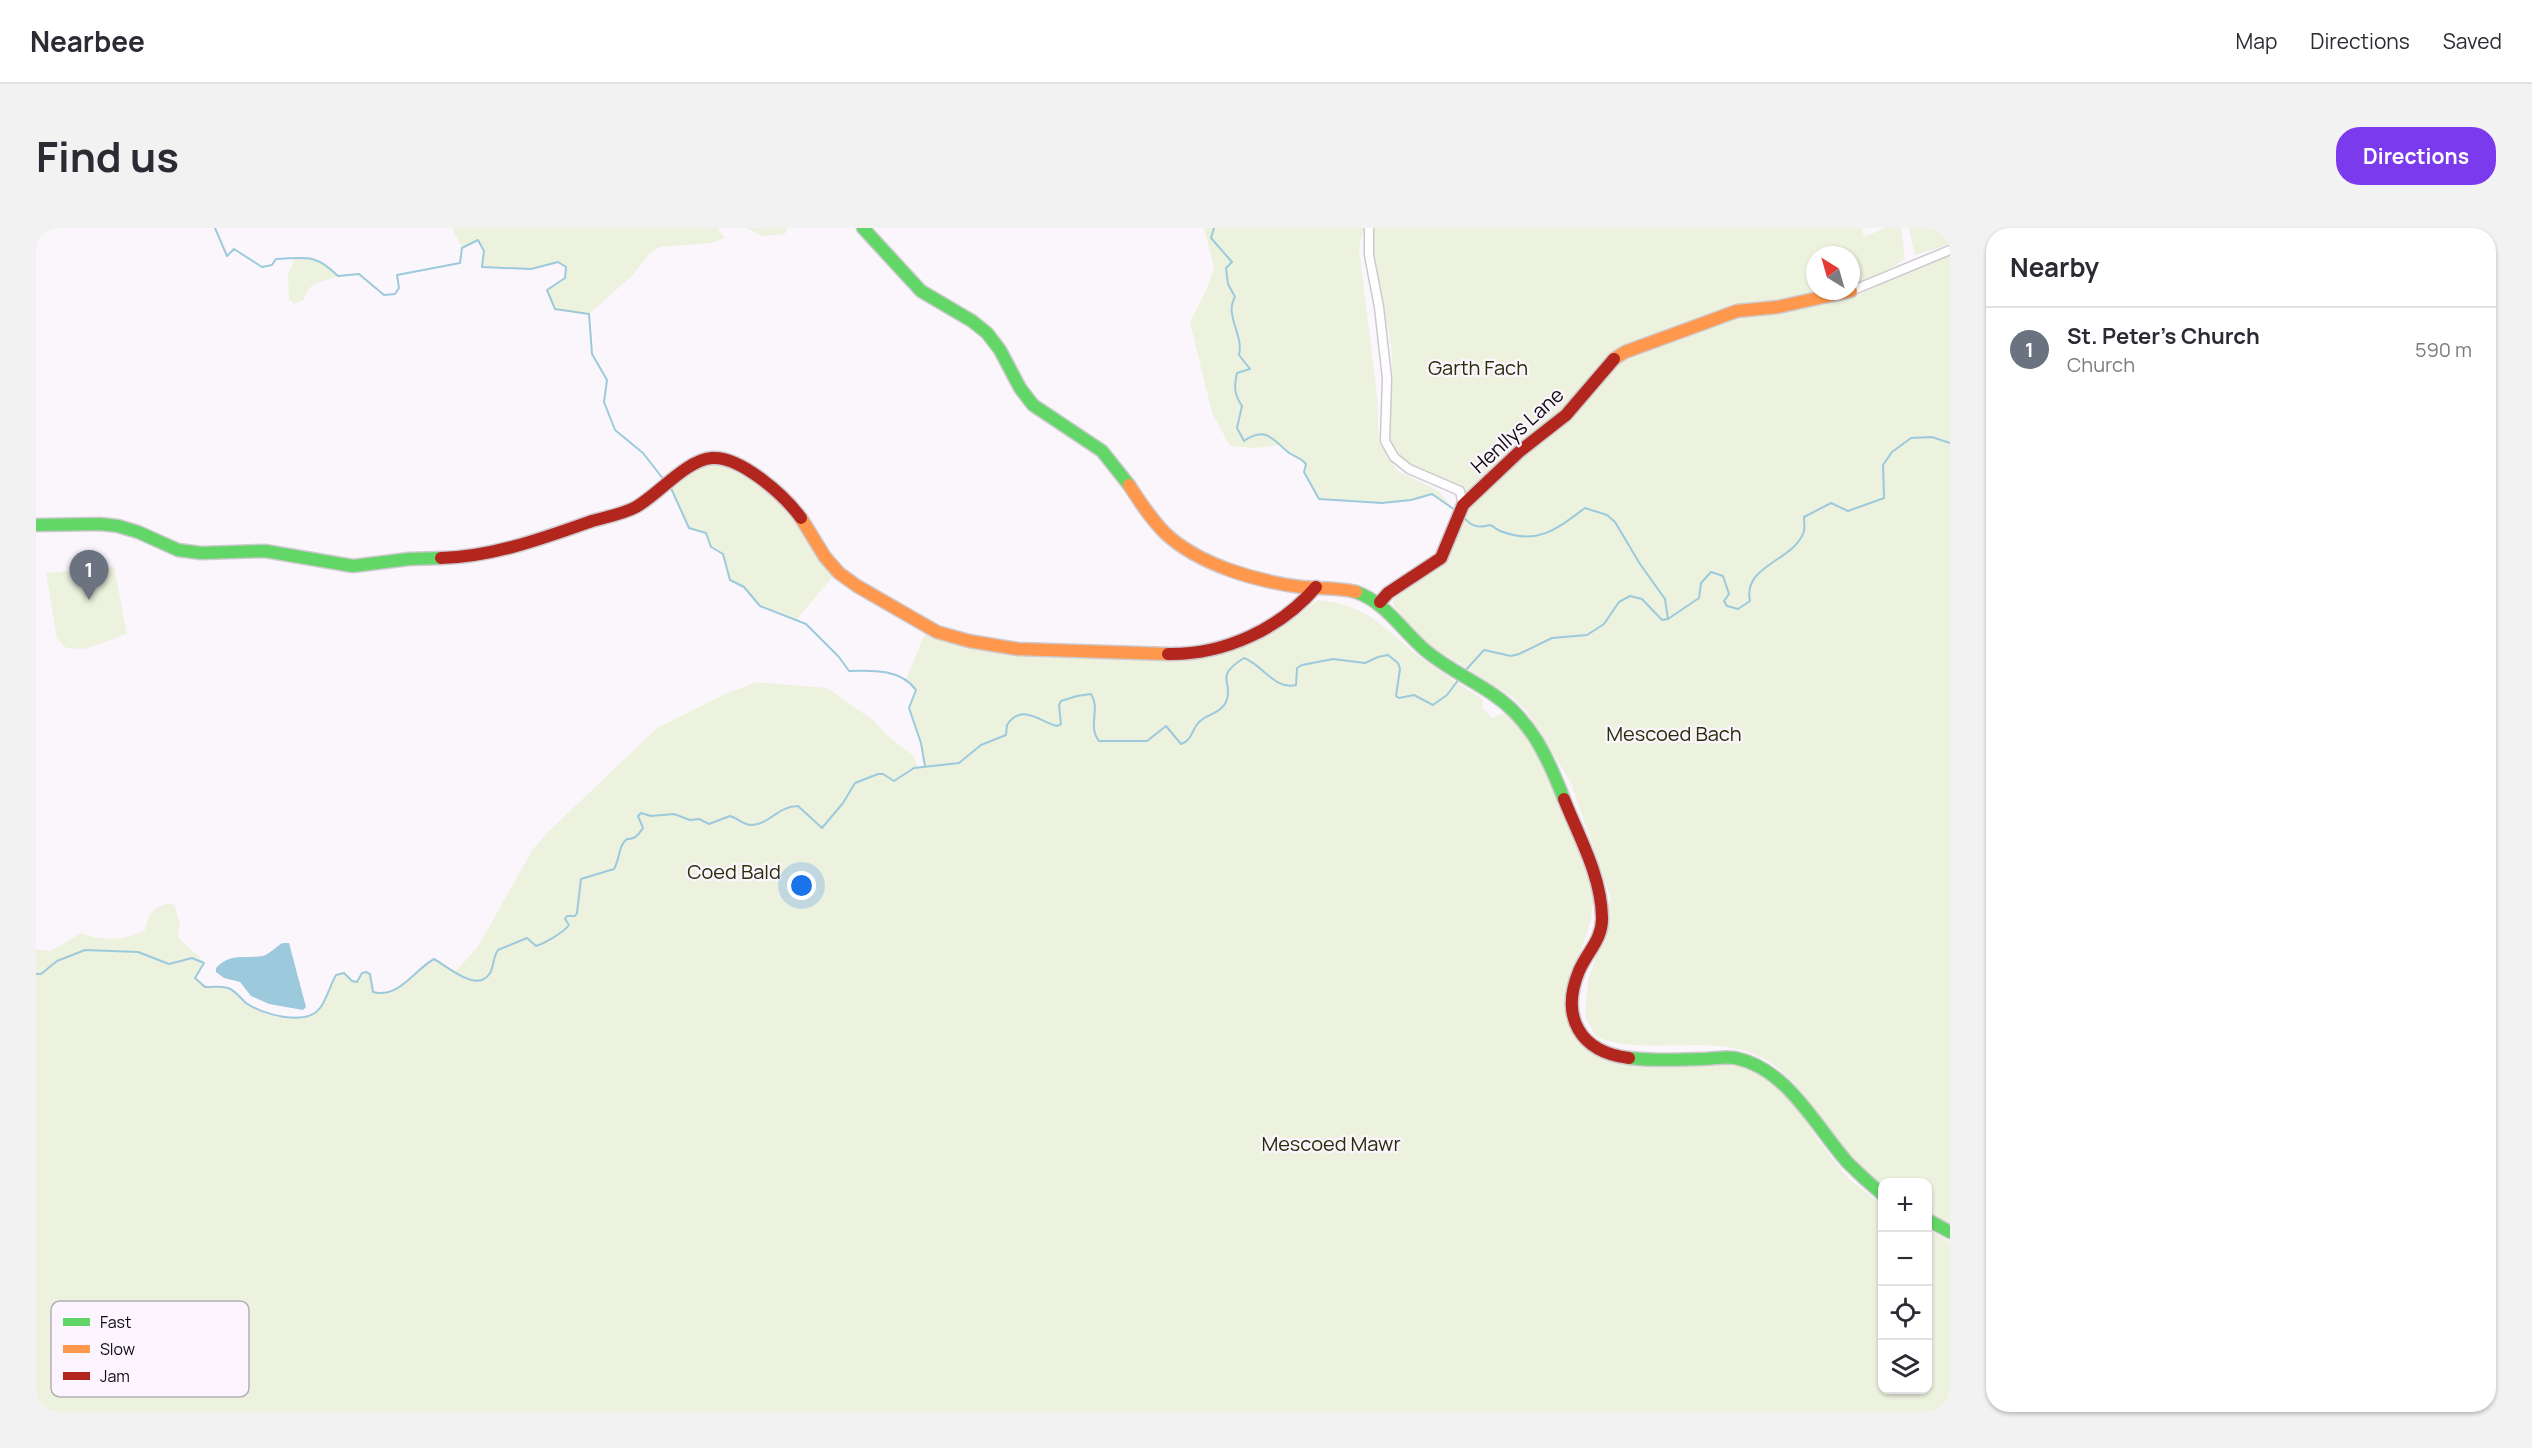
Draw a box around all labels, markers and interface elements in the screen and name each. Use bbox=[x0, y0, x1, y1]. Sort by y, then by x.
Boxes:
text: Nearbee bbox=[30, 22, 145, 60]
text: Map bbox=[2236, 27, 2277, 55]
text: Directions bbox=[2310, 27, 2410, 55]
text: Saved bbox=[2443, 27, 2502, 55]
text: Find us bbox=[36, 127, 179, 185]
button: Directions bbox=[2336, 127, 2496, 185]
north arrow bbox=[1806, 246, 1860, 300]
text: Nearby bbox=[2010, 249, 2099, 285]
text: St. Peter's Church bbox=[2067, 321, 2260, 351]
text: 1 bbox=[2025, 336, 2034, 363]
text: 590 m bbox=[2415, 336, 2472, 363]
text: Church bbox=[2067, 351, 2135, 378]
park label: Garth Fach bbox=[1428, 354, 1528, 381]
street label: Henllys Lane bbox=[1465, 381, 1569, 479]
pin: 1 bbox=[70, 550, 108, 600]
park label: Mescoed Bach bbox=[1606, 720, 1742, 747]
park label: Coed Bald bbox=[687, 858, 781, 885]
your location bbox=[787, 871, 816, 900]
park label: Mescoed Mawr bbox=[1261, 1130, 1401, 1157]
map controls bbox=[1878, 1178, 1932, 1394]
button: + bbox=[1878, 1178, 1932, 1232]
button: − bbox=[1878, 1232, 1932, 1286]
button: locate bbox=[1878, 1286, 1932, 1340]
legend bbox=[51, 1301, 249, 1397]
text: Fast bbox=[100, 1311, 131, 1333]
text: Slow bbox=[100, 1338, 135, 1360]
button: layers bbox=[1878, 1340, 1932, 1394]
text: Jam bbox=[100, 1365, 130, 1387]

